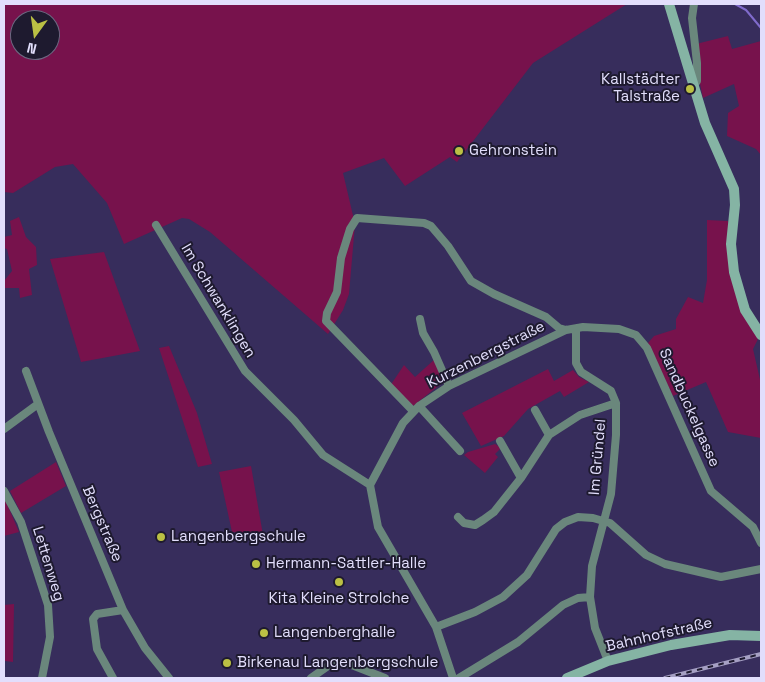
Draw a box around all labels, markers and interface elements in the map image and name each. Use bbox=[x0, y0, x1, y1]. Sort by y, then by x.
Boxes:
north arrow bbox=[10, 10, 60, 60]
text: N bbox=[25, 39, 38, 58]
place label: Kallstädter Talstraße bbox=[601, 71, 680, 106]
marker: Kallstädter Talstraße bbox=[684, 83, 696, 95]
place label: Gehronstein bbox=[469, 142, 557, 160]
marker: Gehronstein bbox=[453, 145, 465, 157]
street label: Im Schwanklingen bbox=[177, 241, 259, 361]
street label: Kurzenbergstraße bbox=[424, 317, 548, 393]
street label: Sandbuckelgasse bbox=[655, 346, 723, 470]
street label: Im Gründel bbox=[586, 418, 610, 496]
street label: Bergstraße bbox=[78, 483, 126, 565]
street label: Lettenweg bbox=[28, 524, 68, 604]
place label: Langenbergschule bbox=[171, 528, 306, 546]
marker: Langenbergschule bbox=[155, 531, 167, 543]
place label: Hermann-Sattler-Halle bbox=[266, 555, 426, 573]
marker: Hermann-Sattler-Halle bbox=[250, 558, 262, 570]
marker: Kita Kleine Strolche bbox=[333, 576, 345, 588]
place label: Kita Kleine Strolche bbox=[269, 590, 409, 608]
street label: Bahnhofstraße bbox=[604, 614, 714, 656]
place label: Langenberghalle bbox=[274, 624, 395, 642]
marker: Langenberghalle bbox=[258, 627, 270, 639]
place label: Birkenau Langenbergschule bbox=[237, 654, 438, 672]
marker: Birkenau Langenbergschule bbox=[221, 657, 233, 669]

